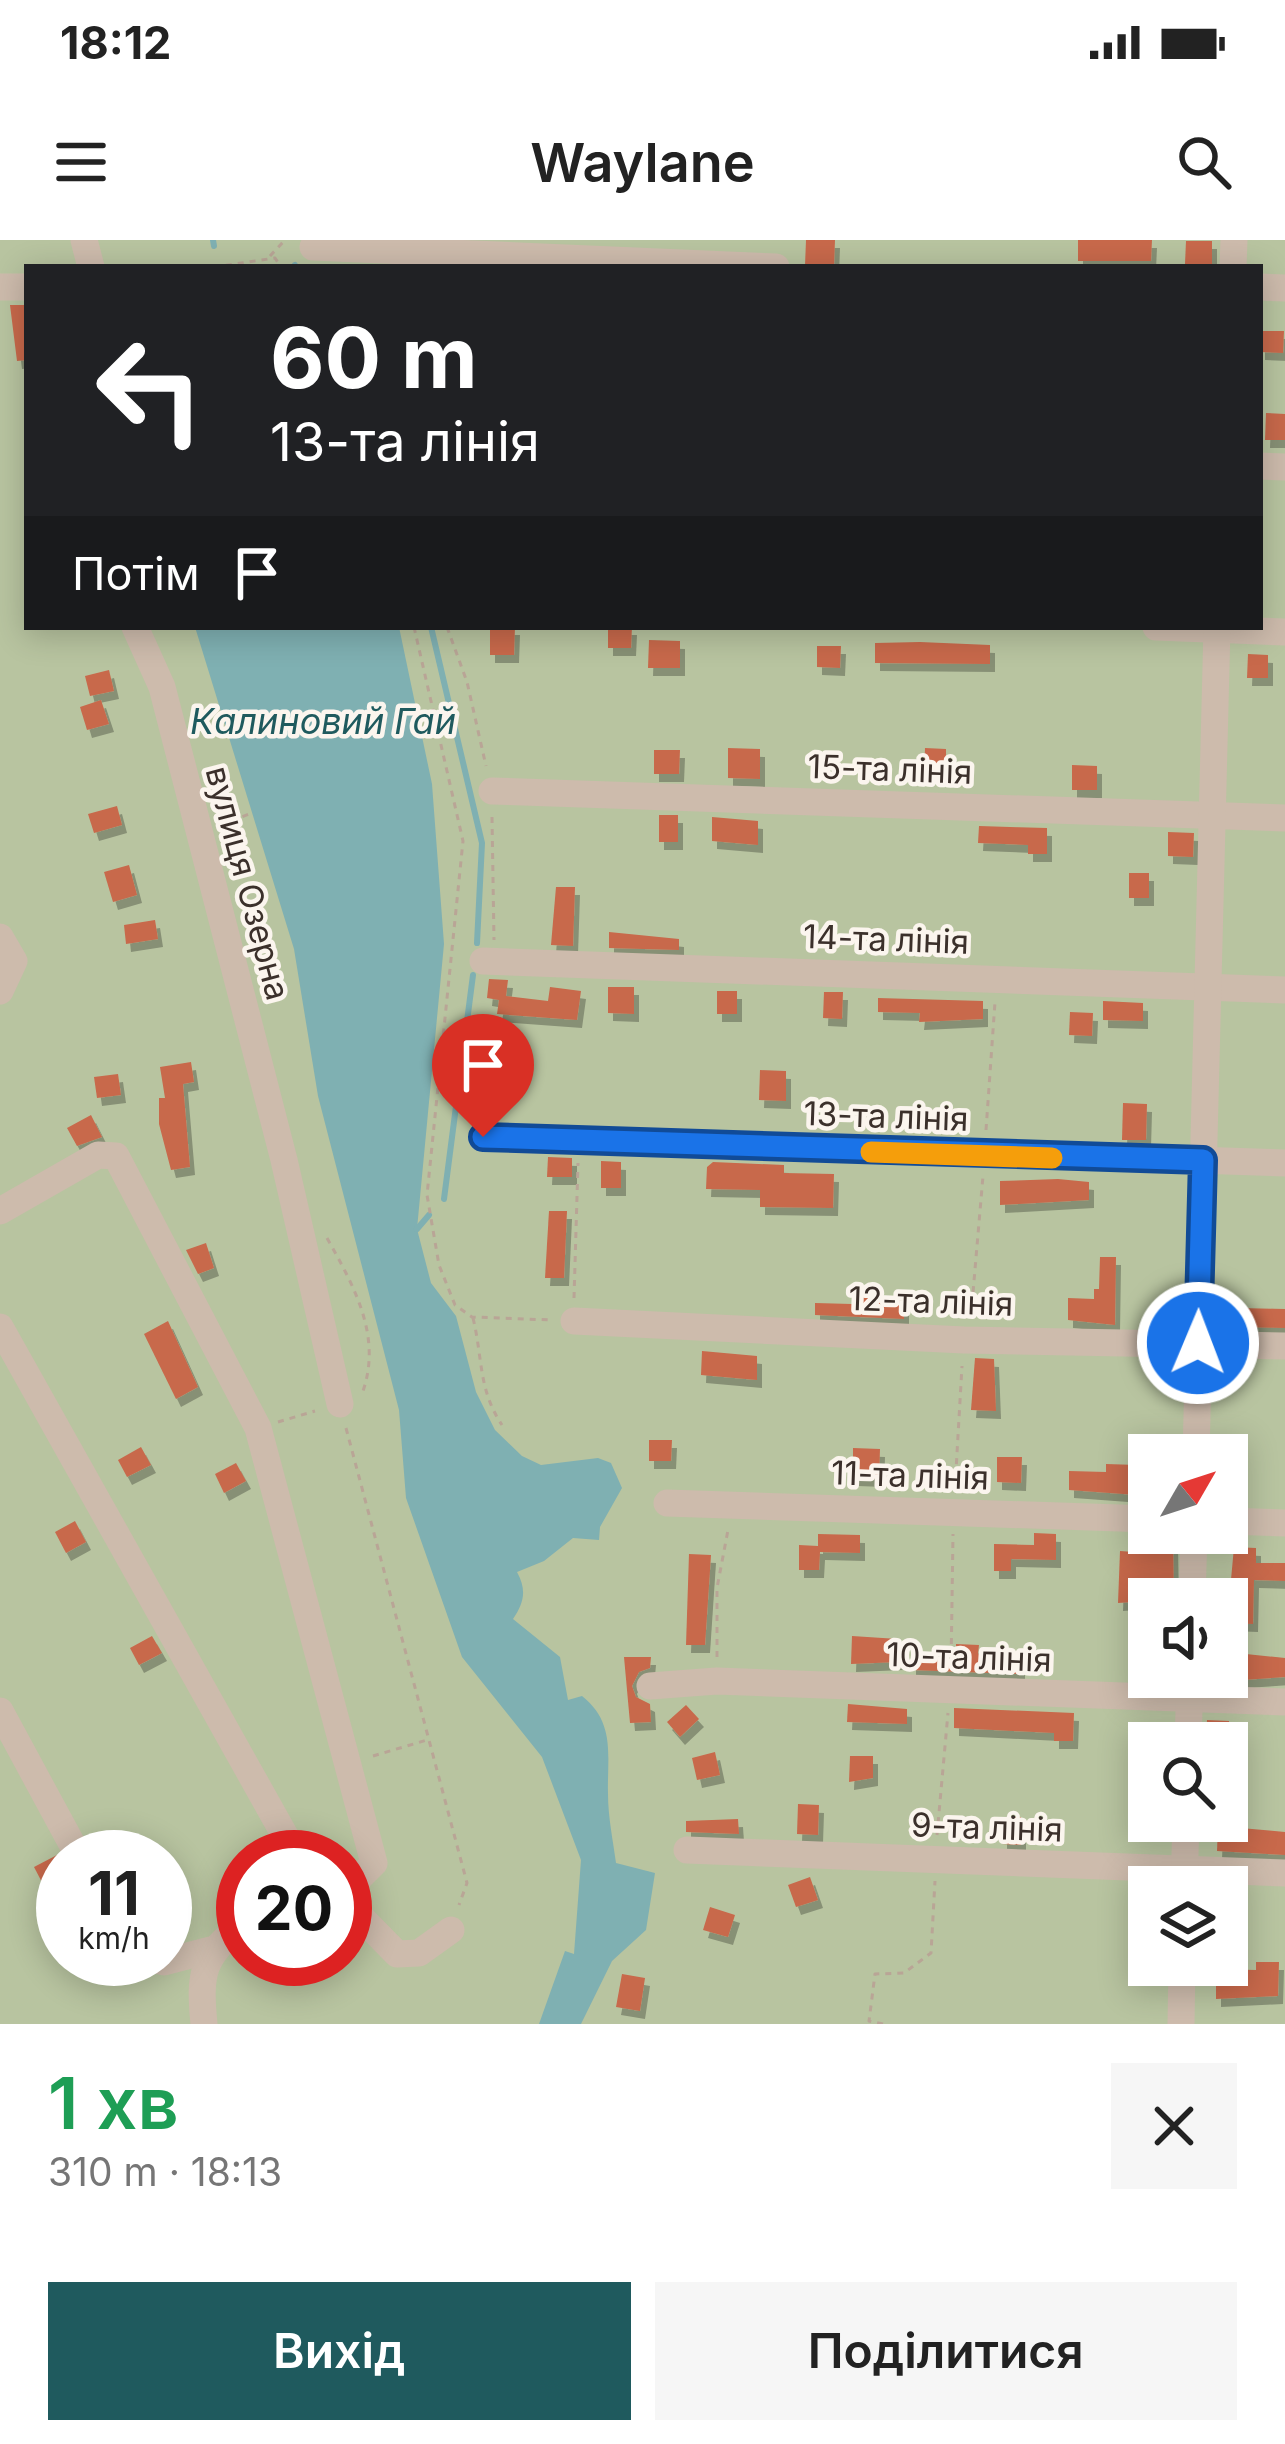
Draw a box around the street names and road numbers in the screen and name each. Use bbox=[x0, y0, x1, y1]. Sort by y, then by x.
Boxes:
street label: 15-та лінія bbox=[807, 746, 973, 792]
street label: вулиця Озерна bbox=[198, 762, 298, 1004]
street label: 14-та лінія bbox=[802, 916, 970, 962]
street label: 13-та лінія bbox=[803, 1093, 969, 1139]
street label: 12-та лінія bbox=[848, 1278, 1014, 1324]
street label: 11-та лінія bbox=[830, 1452, 990, 1498]
street label: 10-та лінія bbox=[886, 1634, 1052, 1680]
street label: 9-та лінія bbox=[911, 1804, 1063, 1850]

